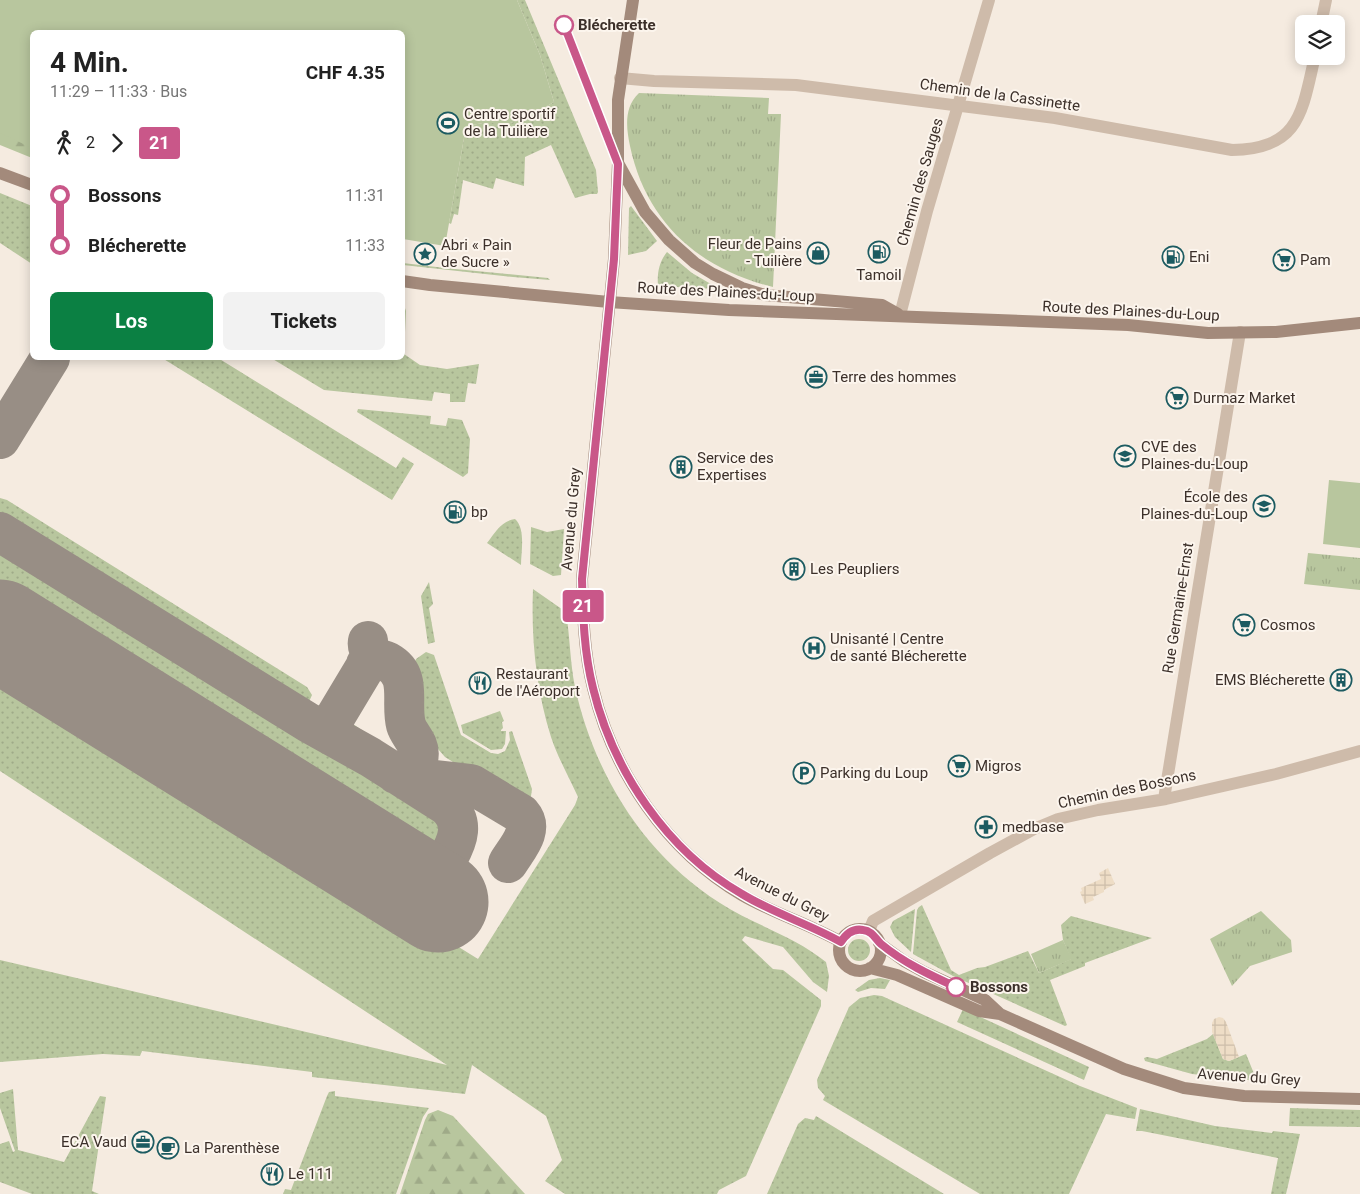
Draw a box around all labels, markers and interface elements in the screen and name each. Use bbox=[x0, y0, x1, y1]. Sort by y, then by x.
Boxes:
marker: Blécherette bbox=[554, 15, 574, 35]
map controls bbox=[1295, 15, 1345, 65]
button: layers bbox=[1295, 15, 1345, 65]
place label: Blécherette bbox=[578, 16, 656, 34]
text: 4 Min. bbox=[50, 46, 129, 79]
text: CHF 4.35 bbox=[306, 61, 385, 84]
street label: Chemin de la Cassinette bbox=[919, 75, 1081, 115]
text: 11:29 – 11:33 · Bus bbox=[50, 82, 187, 101]
place label: Centre sportif de la Tuilière bbox=[464, 105, 556, 140]
sports icon: Centre sportif de la Tuilière bbox=[436, 111, 460, 135]
street label: Chemin des Sauges bbox=[893, 116, 947, 248]
icon: walk bbox=[50, 129, 78, 157]
icon: forward bbox=[103, 129, 131, 157]
text: 21 bbox=[149, 132, 170, 153]
text: 2 bbox=[86, 133, 95, 152]
text: Bossons bbox=[88, 184, 162, 207]
text: 11:31 bbox=[345, 186, 385, 205]
text: Blécherette bbox=[88, 234, 186, 257]
place label: Fleur de Pains - Tuilière bbox=[708, 235, 802, 270]
text: 11:33 bbox=[345, 236, 385, 255]
place label: Abri « Pain de Sucre » bbox=[441, 236, 512, 271]
fuel station icon: Tamoil bbox=[867, 240, 891, 264]
shop icon: Fleur de Pains - Tuilière bbox=[806, 241, 830, 265]
place icon: Abri « Pain de Sucre » bbox=[413, 242, 437, 266]
fuel station icon: Eni bbox=[1161, 245, 1185, 269]
place label: Eni bbox=[1189, 248, 1209, 266]
supermarket icon: Pam bbox=[1272, 248, 1296, 272]
place label: Pam bbox=[1300, 251, 1331, 269]
place label: Tamoil bbox=[856, 266, 902, 284]
street label: Route des Plaines-du-Loup bbox=[637, 278, 815, 306]
button: Los bbox=[50, 292, 213, 350]
button: Tickets bbox=[223, 292, 385, 350]
street label: Route des Plaines-du-Loup bbox=[1042, 297, 1220, 325]
office icon: Terre des hommes bbox=[804, 365, 828, 389]
place label: Terre des hommes bbox=[832, 368, 957, 386]
supermarket icon: Durmaz Market bbox=[1165, 386, 1189, 410]
place label: Durmaz Market bbox=[1193, 389, 1295, 407]
place label: CVE des Plaines-du-Loup bbox=[1141, 438, 1248, 473]
school or university icon: CVE des Plaines-du-Loup bbox=[1113, 444, 1137, 468]
place label: Service des Expertises bbox=[697, 449, 774, 484]
building icon: Service des Expertises bbox=[669, 455, 693, 479]
street label: Avenue du Grey bbox=[558, 467, 584, 571]
place label: École des Plaines-du-Loup bbox=[1141, 488, 1248, 523]
school or university icon: École des Plaines-du-Loup bbox=[1252, 494, 1276, 518]
fuel station icon: bp bbox=[443, 500, 467, 524]
place label: bp bbox=[471, 503, 488, 521]
street label: Rue Germaine-Ernst bbox=[1159, 541, 1197, 675]
building icon: Les Peupliers bbox=[782, 557, 806, 581]
place label: Les Peupliers bbox=[810, 560, 900, 578]
line badge: 21 bbox=[560, 590, 606, 622]
text: 21 bbox=[573, 595, 593, 616]
supermarket icon: Cosmos bbox=[1232, 613, 1256, 637]
place label: Cosmos bbox=[1260, 616, 1316, 634]
place label: Unisanté | Centre de santé Blécherette bbox=[830, 630, 967, 665]
hospital icon: Unisanté | Centre de santé Blécherette bbox=[802, 636, 826, 660]
place label: Restaurant de l'Aéroport bbox=[496, 665, 580, 700]
building icon: EMS Blécherette bbox=[1329, 668, 1353, 692]
restaurant icon: Restaurant de l'Aéroport bbox=[468, 671, 492, 695]
place label: EMS Blécherette bbox=[1215, 671, 1325, 689]
supermarket icon: Migros bbox=[947, 754, 971, 778]
place label: Migros bbox=[975, 757, 1021, 775]
parking icon: Parking du Loup bbox=[792, 761, 816, 785]
place label: Parking du Loup bbox=[820, 764, 928, 782]
street label: Chemin des Bossons bbox=[1056, 766, 1198, 812]
pharmacy icon: medbase bbox=[974, 815, 998, 839]
place label: medbase bbox=[1002, 818, 1064, 836]
street label: Avenue du Grey bbox=[732, 863, 832, 925]
marker: Bossons bbox=[946, 977, 966, 997]
place label: Bossons bbox=[970, 978, 1028, 996]
street label: Avenue du Grey bbox=[1197, 1064, 1301, 1090]
office icon: ECA Vaud bbox=[131, 1130, 155, 1154]
place label: ECA Vaud bbox=[61, 1133, 127, 1151]
cafe icon: La Parenthèse bbox=[156, 1136, 180, 1160]
place label: La Parenthèse bbox=[184, 1139, 280, 1157]
restaurant icon: Le 111 bbox=[260, 1162, 284, 1186]
place label: Le 111 bbox=[288, 1165, 333, 1183]

